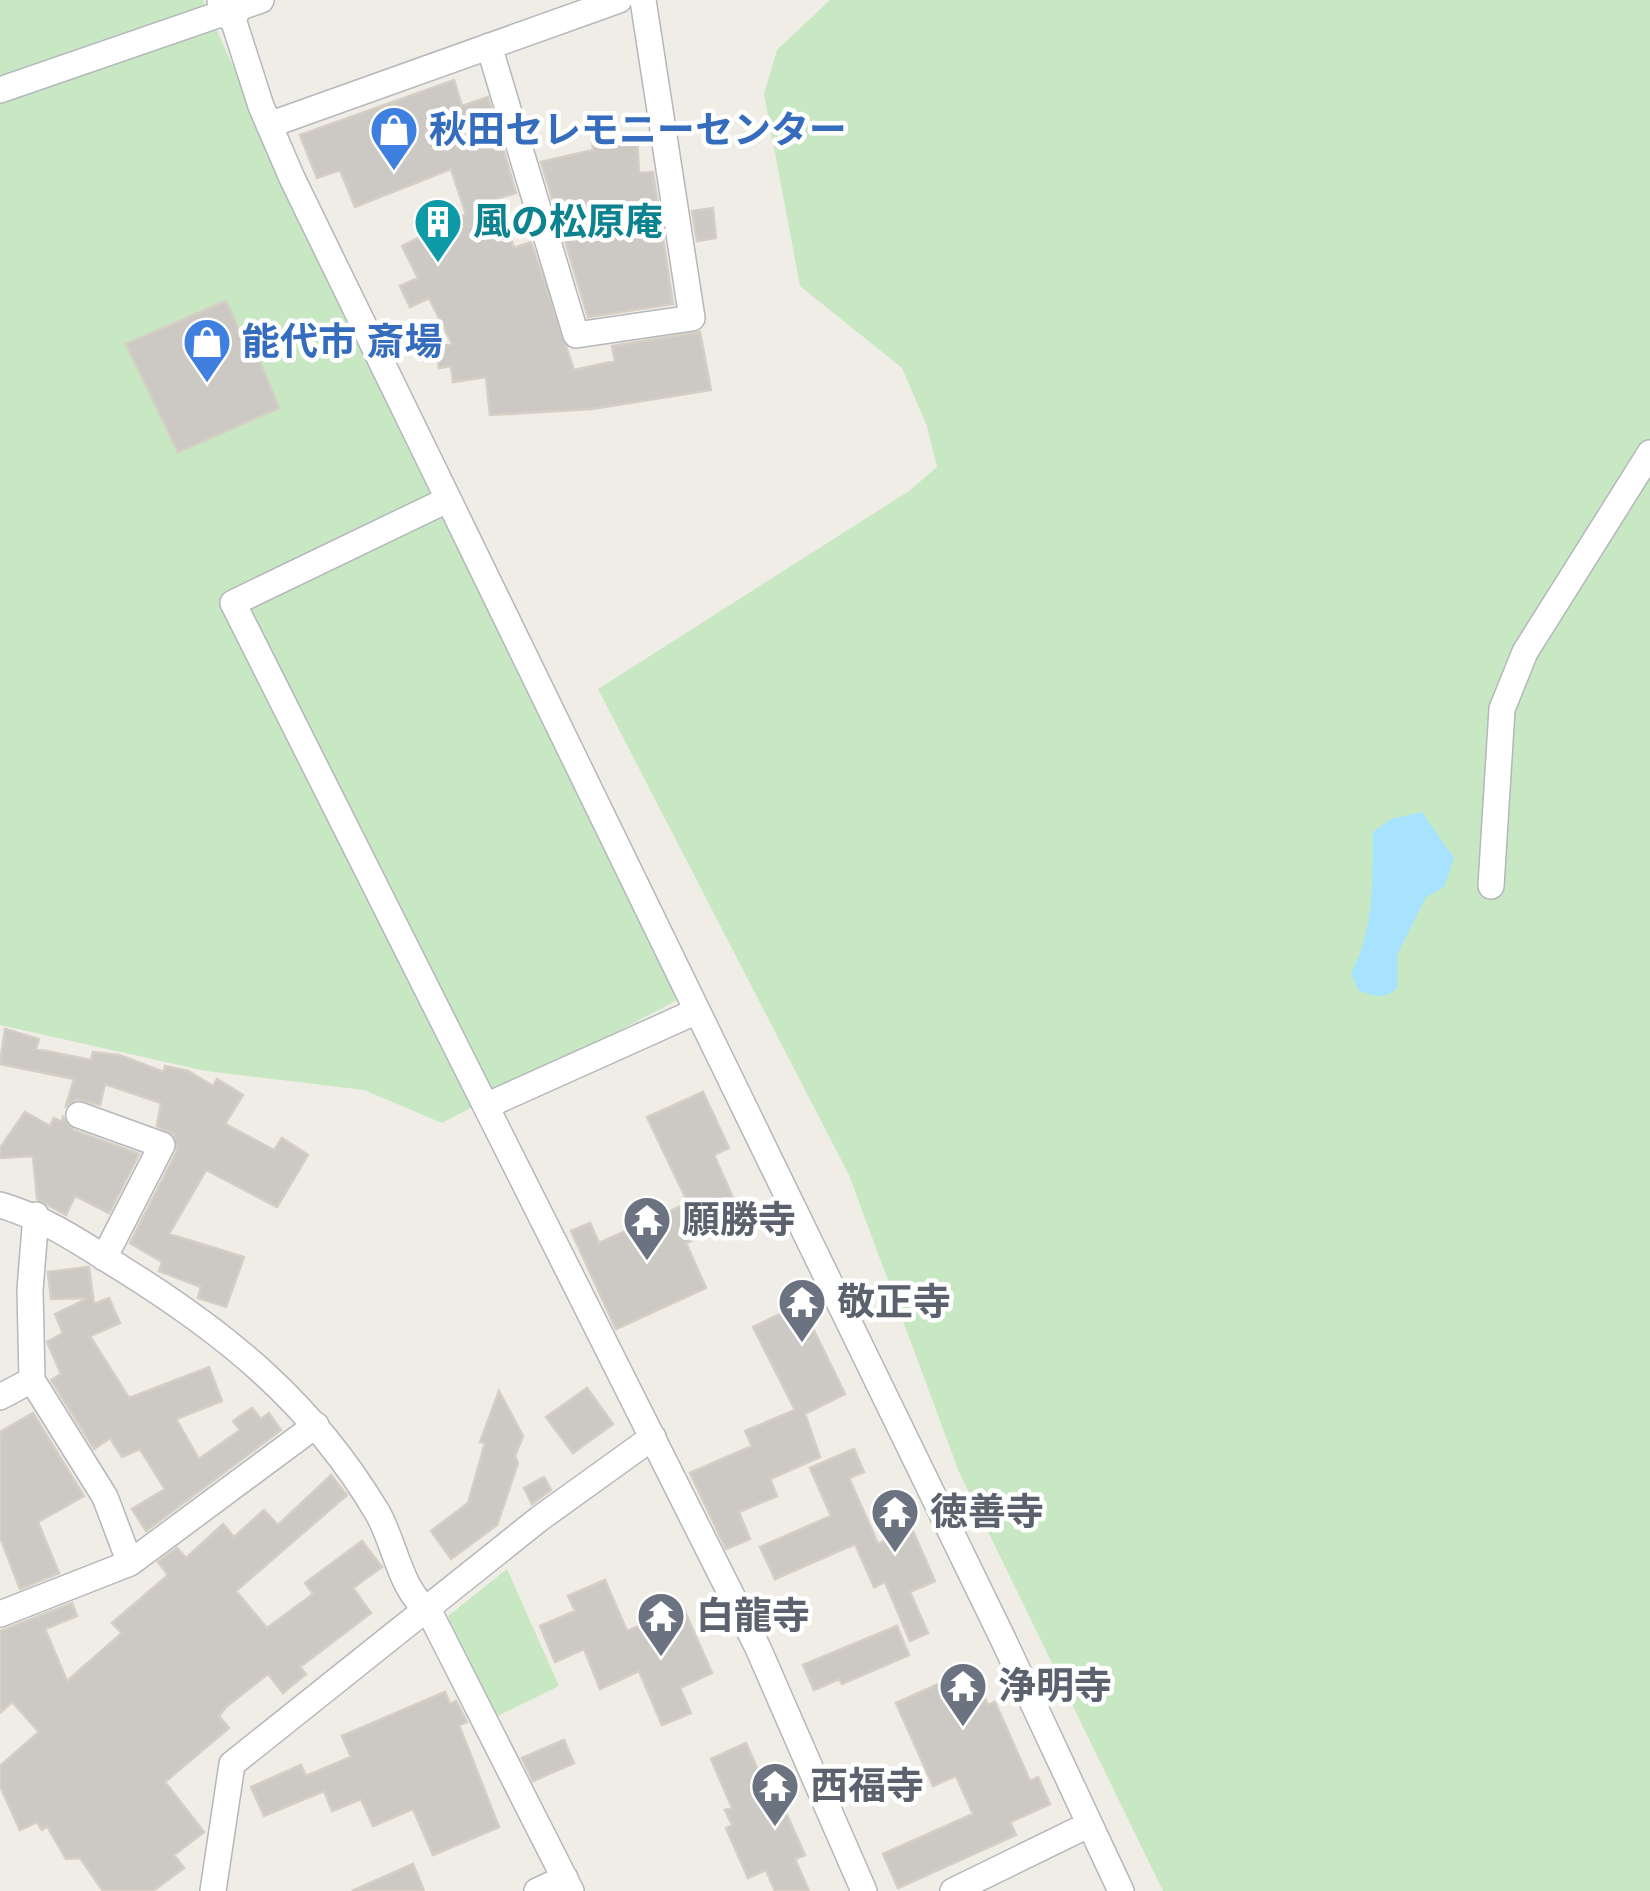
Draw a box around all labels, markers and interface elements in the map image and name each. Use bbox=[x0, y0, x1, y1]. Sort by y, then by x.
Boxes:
shop icon: 秋田セレモニーセンター bbox=[368, 104, 420, 172]
place label: 秋田セレモニーセンター bbox=[429, 105, 847, 153]
building icon: 風の松原庵 bbox=[412, 196, 464, 264]
place label: 風の松原庵 bbox=[473, 197, 663, 245]
shop icon: 能代市 斎場 bbox=[181, 316, 233, 384]
place label: 能代市 斎場 bbox=[242, 317, 442, 365]
temple icon: 願勝寺 bbox=[621, 1194, 673, 1262]
place label: 願勝寺 bbox=[682, 1195, 796, 1243]
temple icon: 敬正寺 bbox=[776, 1276, 828, 1344]
place label: 敬正寺 bbox=[837, 1277, 951, 1325]
temple icon: 徳善寺 bbox=[869, 1486, 921, 1554]
place label: 徳善寺 bbox=[930, 1487, 1044, 1535]
temple icon: 白龍寺 bbox=[635, 1590, 687, 1658]
place label: 白龍寺 bbox=[696, 1591, 810, 1639]
temple icon: 浄明寺 bbox=[937, 1660, 989, 1728]
place label: 浄明寺 bbox=[998, 1661, 1112, 1709]
temple icon: 西福寺 bbox=[749, 1760, 801, 1828]
place label: 西福寺 bbox=[810, 1761, 924, 1809]

